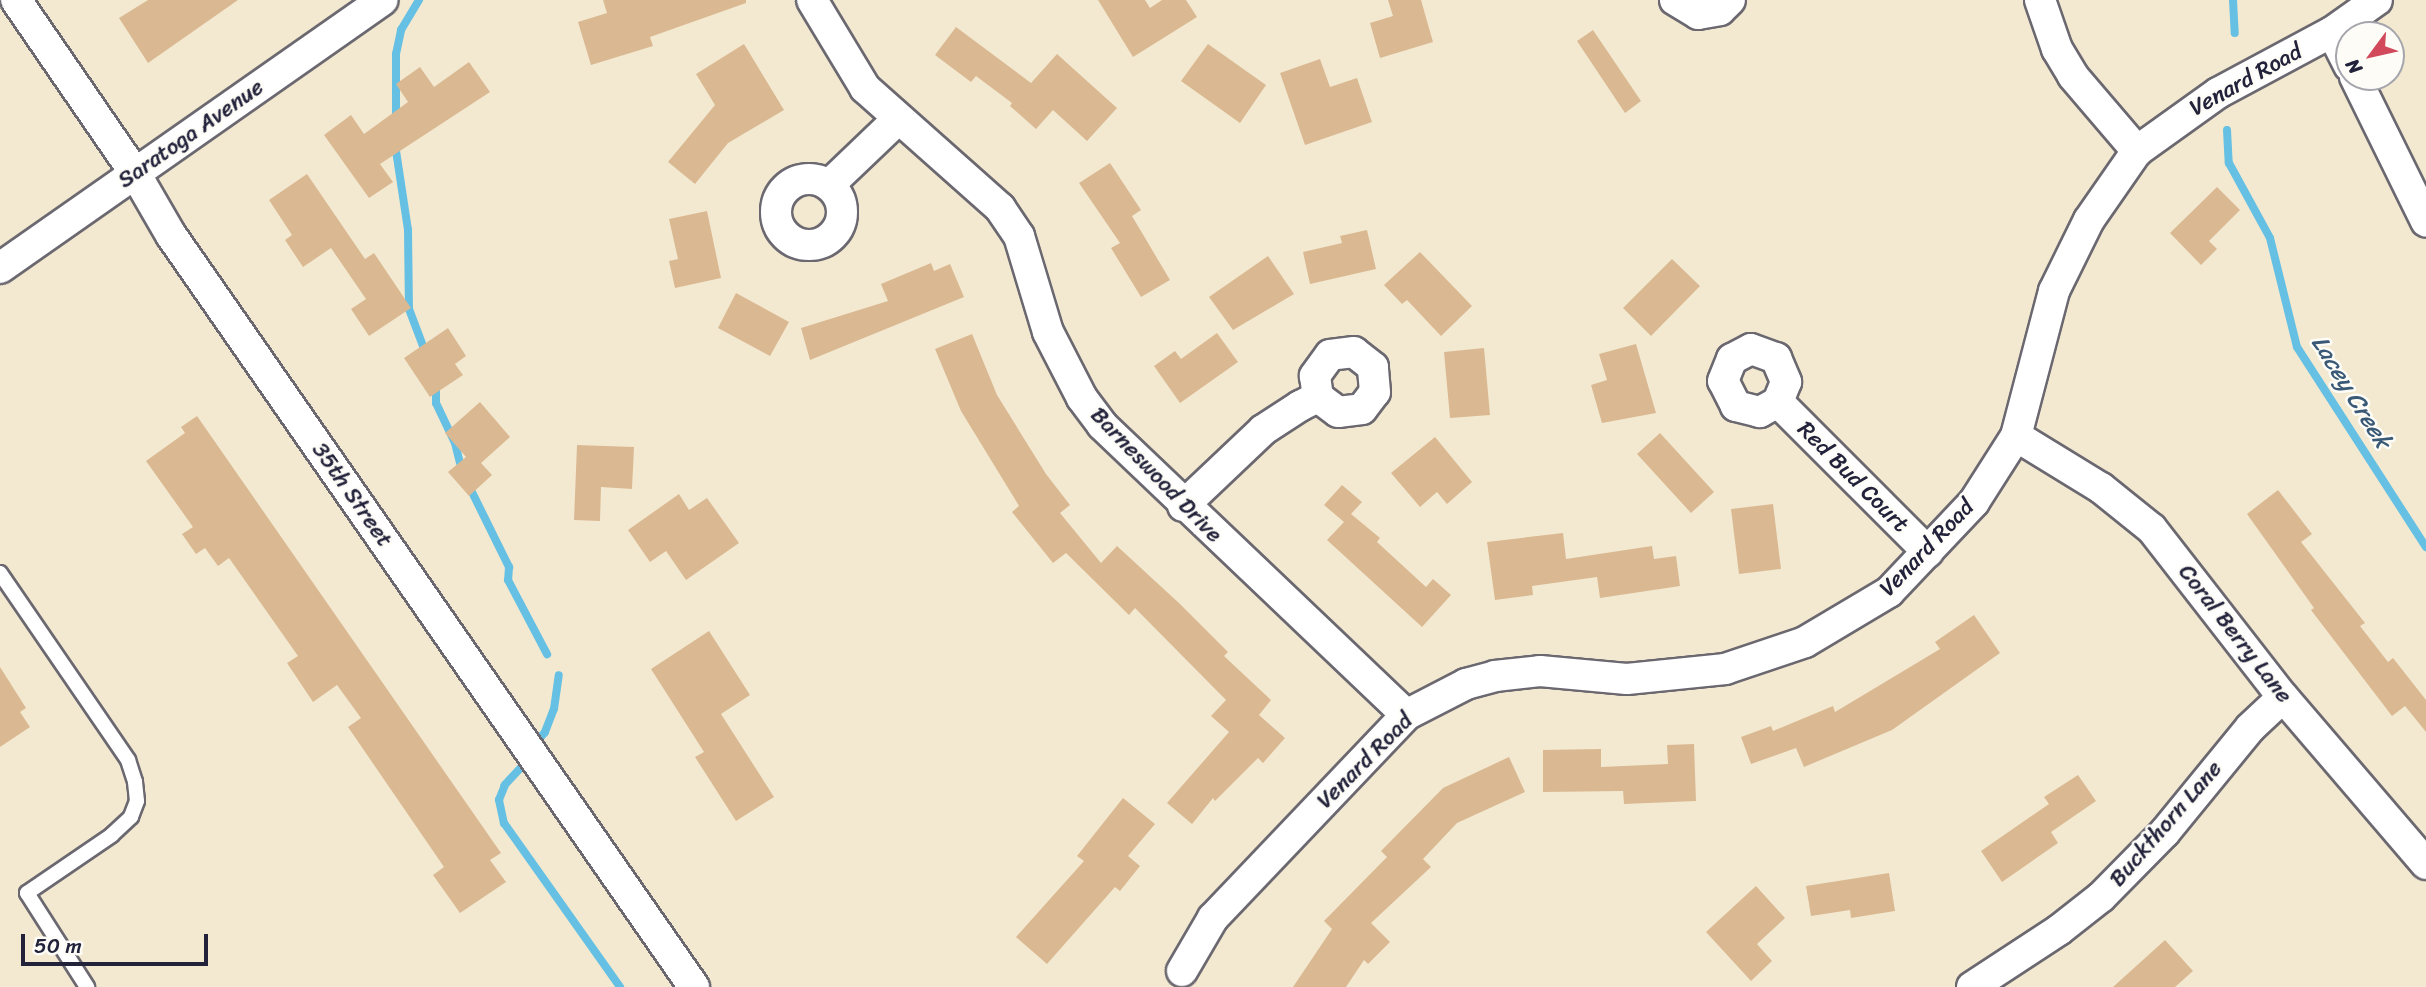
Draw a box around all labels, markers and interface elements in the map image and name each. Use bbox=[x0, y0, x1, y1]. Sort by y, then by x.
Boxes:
north arrow bbox=[2335, 21, 2405, 91]
street label: Venard Road bbox=[2185, 38, 2307, 122]
text: N bbox=[2336, 52, 2371, 81]
street label: Saratoga Avenue bbox=[113, 74, 269, 194]
water label: Lacey Creek bbox=[2305, 330, 2397, 454]
street label: Barneswood Drive bbox=[1084, 401, 1228, 549]
street label: Red Bud Court bbox=[1791, 415, 1915, 539]
street label: 35th Street bbox=[306, 437, 398, 553]
street label: Venard Road bbox=[1874, 494, 1980, 602]
street label: Coral Berry Lane bbox=[2172, 559, 2298, 709]
street label: Venard Road bbox=[1311, 707, 1419, 815]
street label: Buckthorn Lane bbox=[2104, 755, 2228, 893]
scale bar bbox=[24, 920, 212, 964]
text: 50 m bbox=[34, 927, 82, 965]

